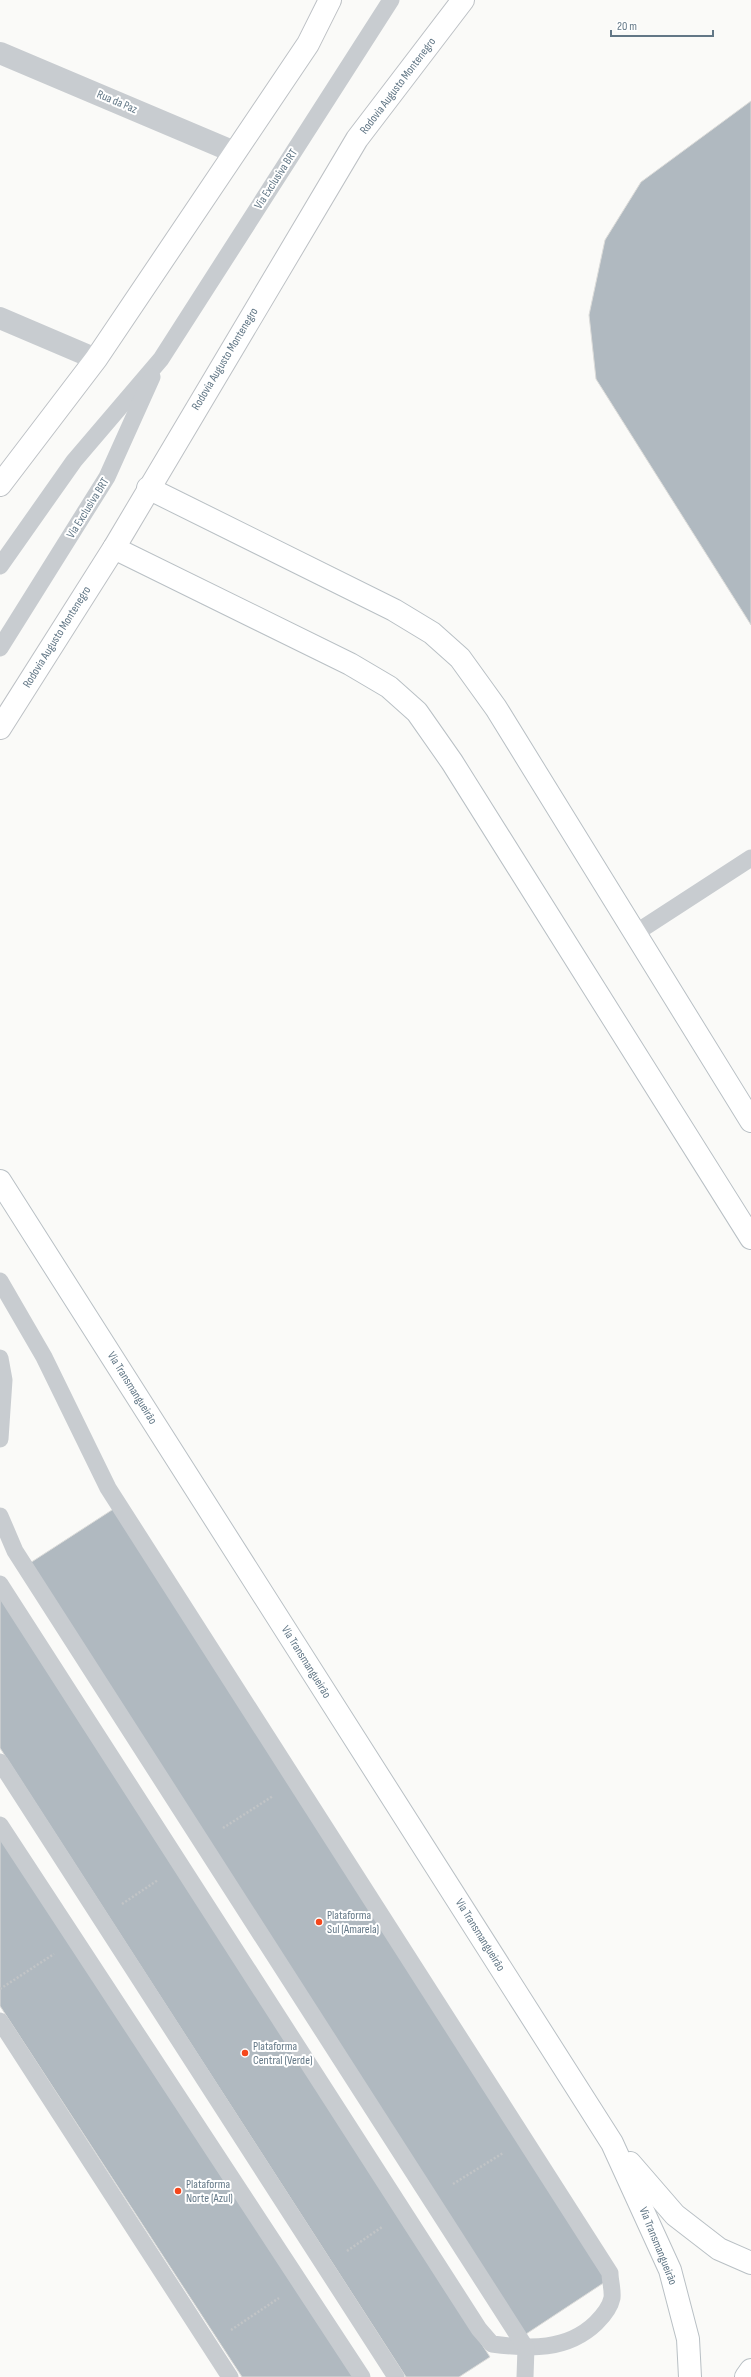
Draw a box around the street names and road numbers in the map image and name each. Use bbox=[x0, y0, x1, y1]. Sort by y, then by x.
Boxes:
street label: Rodovia Augusto Montenegro bbox=[357, 35, 439, 137]
street label: Rua da Paz bbox=[95, 87, 140, 117]
street label: Via Exclusiva BRT bbox=[251, 146, 301, 212]
street label: Rodovia Augusto Montenegro bbox=[188, 305, 262, 413]
street label: Via Exclusiva BRT bbox=[63, 475, 113, 541]
street label: Rodovia Augusto Montenegro bbox=[20, 583, 94, 691]
street label: Via Transmangueirão bbox=[104, 1349, 160, 1427]
street label: Via Transmangueirão bbox=[278, 1623, 334, 1701]
street label: Via Transmangueirão bbox=[452, 1896, 508, 1974]
street label: Via Transmangueirão bbox=[636, 2205, 680, 2287]

